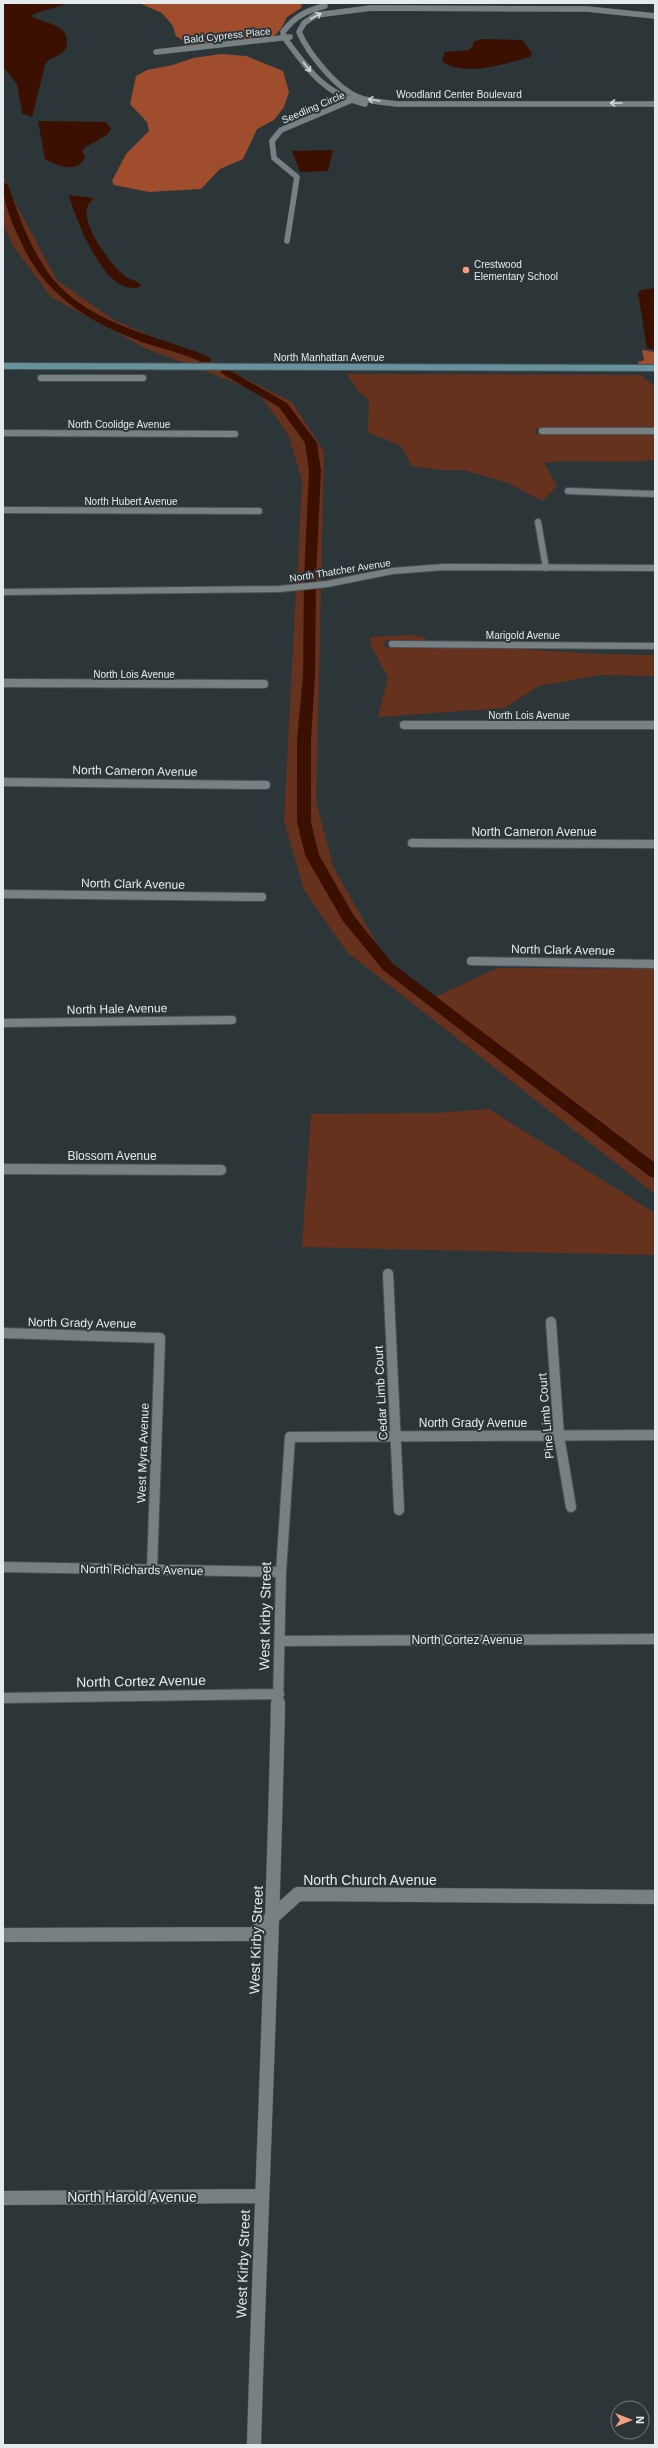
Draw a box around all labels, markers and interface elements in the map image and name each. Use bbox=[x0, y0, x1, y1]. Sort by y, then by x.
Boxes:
one-way arrow bbox=[310, 12, 322, 19]
street label: Bald Cypress Place bbox=[183, 25, 271, 46]
one-way arrow bbox=[303, 62, 311, 73]
street label: Seedling Circle bbox=[280, 89, 347, 126]
street label: Woodland Center Boulevard bbox=[396, 89, 522, 100]
one-way arrow bbox=[368, 96, 381, 104]
one-way arrow bbox=[610, 99, 623, 107]
place label: Crestwood Elementary School bbox=[474, 259, 558, 282]
marker: Crestwood Elementary School bbox=[461, 265, 471, 275]
street label: North Manhattan Avenue bbox=[274, 352, 385, 363]
street label: North Coolidge Avenue bbox=[68, 419, 171, 430]
street label: North Hubert Avenue bbox=[84, 496, 178, 507]
street label: North Thatcher Avenue bbox=[289, 557, 392, 584]
street label: Marigold Avenue bbox=[486, 630, 561, 641]
street label: North Lois Avenue bbox=[93, 669, 175, 680]
street label: North Lois Avenue bbox=[488, 710, 570, 721]
street label: North Cameron Avenue bbox=[72, 763, 198, 779]
street label: North Cameron Avenue bbox=[471, 825, 597, 839]
street label: North Clark Avenue bbox=[81, 876, 185, 892]
street label: North Clark Avenue bbox=[511, 942, 615, 958]
street label: North Hale Avenue bbox=[67, 1001, 168, 1017]
street label: Blossom Avenue bbox=[67, 1149, 157, 1163]
street label: North Grady Avenue bbox=[28, 1315, 137, 1331]
street label: Cedar Limb Court bbox=[371, 1345, 390, 1441]
street label: Pine Limb Court bbox=[535, 1372, 557, 1459]
street label: West Myra Avenue bbox=[134, 1402, 152, 1503]
street label: North Grady Avenue bbox=[419, 1416, 528, 1430]
street label: West Kirby Street bbox=[256, 1561, 274, 1670]
street label: North Richards Avenue bbox=[80, 1562, 204, 1578]
street label: North Cortez Avenue bbox=[411, 1633, 523, 1647]
street label: North Cortez Avenue bbox=[76, 1672, 206, 1690]
street label: North Church Avenue bbox=[303, 1872, 437, 1888]
street label: West Kirby Street bbox=[246, 1885, 266, 1995]
street label: North Harold Avenue bbox=[67, 2189, 197, 2205]
street label: West Kirby Street bbox=[233, 2209, 253, 2319]
north arrow bbox=[610, 2400, 650, 2440]
text: N bbox=[634, 2416, 646, 2424]

